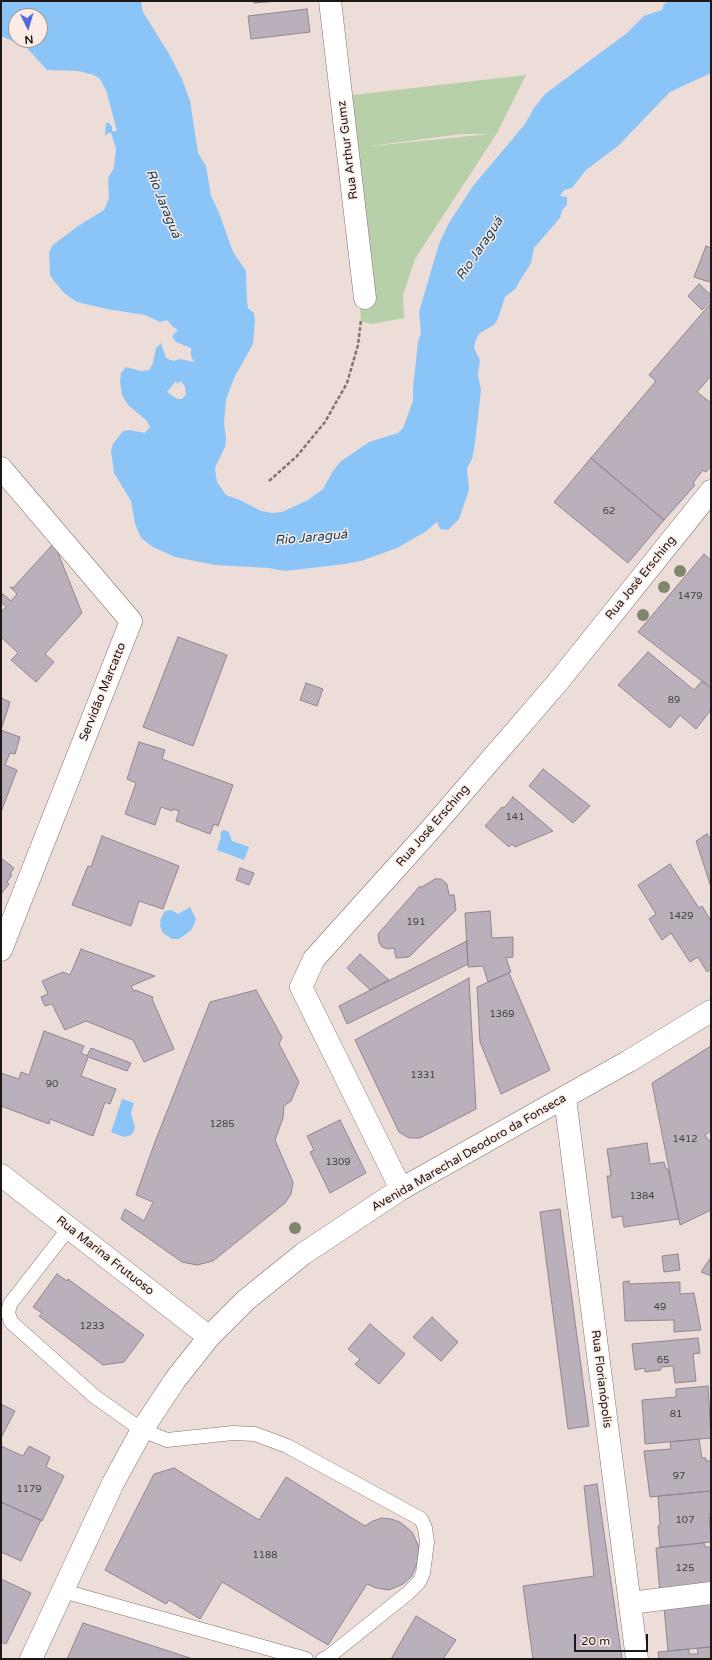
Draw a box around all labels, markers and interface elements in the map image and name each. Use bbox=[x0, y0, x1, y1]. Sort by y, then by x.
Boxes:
north arrow bbox=[8, 8, 48, 48]
text: N bbox=[24, 33, 34, 46]
street label: Rua Arthur Gumz bbox=[335, 100, 361, 200]
water label: Rio Jaraguá bbox=[142, 167, 184, 241]
water label: Rio Jaraguá bbox=[453, 214, 507, 284]
house number: 62 bbox=[603, 505, 615, 517]
water label: Rio Jaraguá bbox=[274, 527, 348, 549]
street label: Rua José Ersching bbox=[603, 533, 679, 623]
house number: 1479 bbox=[677, 590, 703, 602]
street label: Servidão Marcatto bbox=[77, 641, 129, 743]
house number: 89 bbox=[668, 694, 680, 706]
street label: Rua José Ersching bbox=[394, 782, 472, 870]
house number: 141 bbox=[506, 811, 524, 823]
house number: 1429 bbox=[668, 910, 694, 922]
house number: 191 bbox=[407, 916, 425, 928]
house number: 1369 bbox=[489, 1008, 515, 1020]
house number: 1331 bbox=[410, 1069, 436, 1081]
house number: 90 bbox=[46, 1078, 58, 1090]
street label: Avenida Marechal Deodoro da Fonseca bbox=[369, 1091, 569, 1215]
house number: 1285 bbox=[209, 1118, 235, 1130]
house number: 1412 bbox=[672, 1133, 698, 1145]
house number: 1309 bbox=[325, 1156, 351, 1168]
house number: 1384 bbox=[629, 1190, 655, 1202]
street label: Rua Marina Frutuoso bbox=[53, 1213, 157, 1299]
house number: 49 bbox=[654, 1301, 666, 1313]
house number: 1233 bbox=[79, 1320, 105, 1332]
street label: Rua Florianópolis bbox=[588, 1329, 614, 1429]
house number: 65 bbox=[657, 1354, 669, 1366]
house number: 81 bbox=[670, 1408, 682, 1420]
house number: 97 bbox=[673, 1470, 685, 1482]
house number: 1179 bbox=[16, 1483, 42, 1495]
house number: 107 bbox=[676, 1514, 694, 1526]
house number: 1188 bbox=[252, 1549, 278, 1561]
house number: 125 bbox=[676, 1562, 694, 1574]
scale bar bbox=[576, 1626, 650, 1652]
text: 20 m bbox=[581, 1634, 610, 1648]

